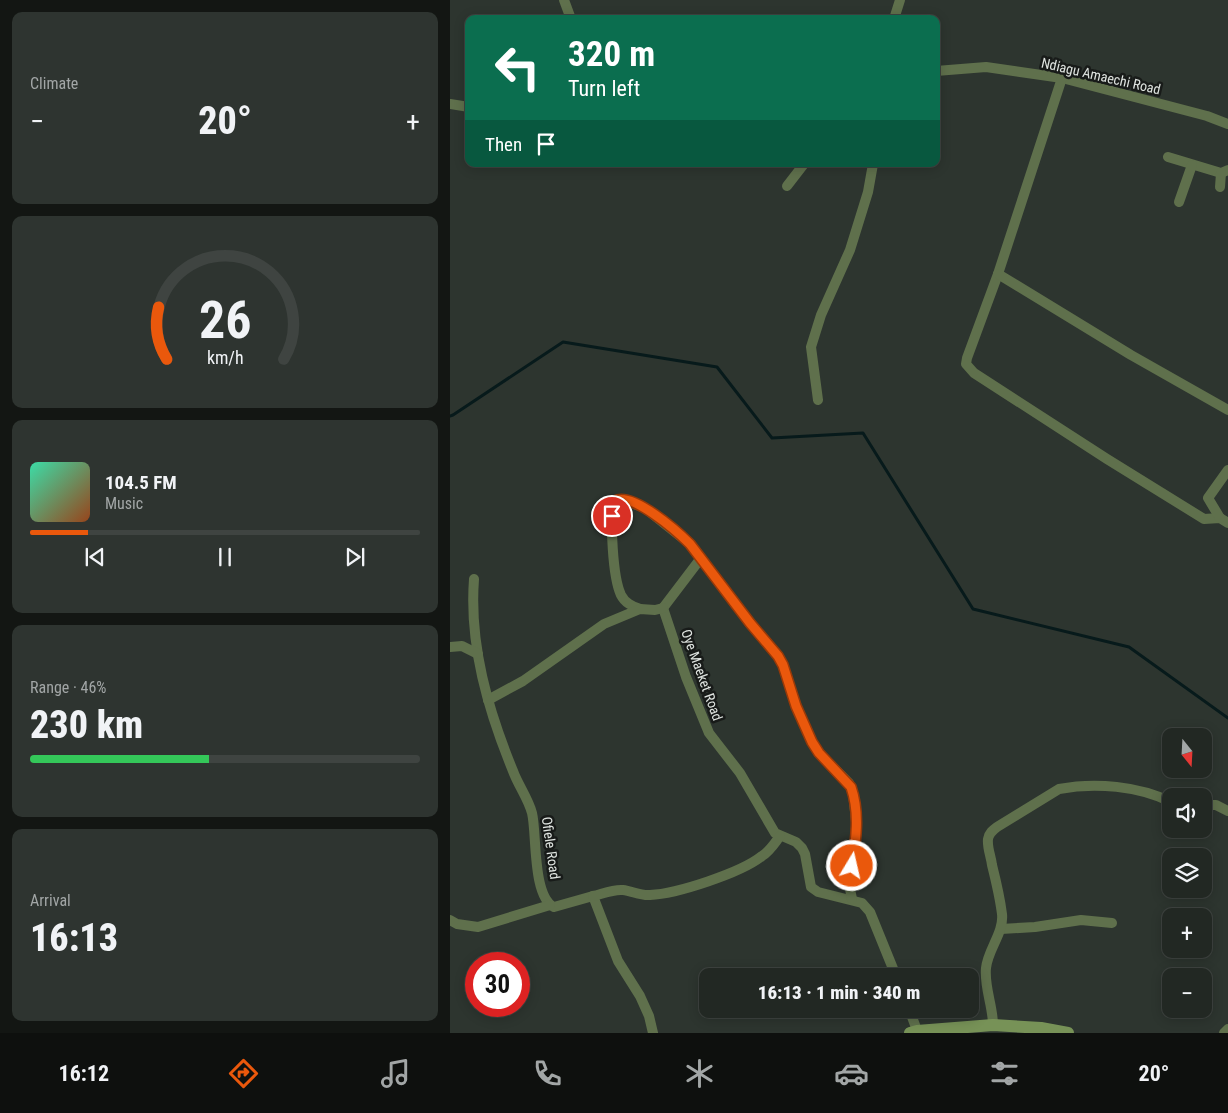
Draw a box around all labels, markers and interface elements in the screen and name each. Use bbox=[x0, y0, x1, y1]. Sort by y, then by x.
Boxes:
text: 320 m bbox=[568, 34, 655, 75]
icon: left bbox=[485, 35, 550, 100]
street label: Ndiagu Amaechi Road bbox=[1040, 54, 1162, 98]
text: Climate bbox=[30, 74, 78, 93]
text: Turn left bbox=[568, 76, 640, 101]
text: 20° bbox=[198, 99, 252, 143]
text: − bbox=[30, 105, 44, 138]
text: + bbox=[406, 105, 420, 138]
icon: arrive bbox=[532, 130, 560, 158]
text: Then bbox=[485, 133, 522, 156]
text: 26 bbox=[199, 290, 251, 351]
text: km/h bbox=[207, 347, 243, 368]
text: 104.5 FM bbox=[105, 471, 177, 494]
text: Music bbox=[105, 494, 143, 513]
pin bbox=[591, 495, 633, 537]
icon: arrive bbox=[598, 502, 626, 530]
icon: previous bbox=[81, 543, 109, 571]
icon: pause bbox=[211, 543, 239, 571]
icon: next bbox=[341, 543, 369, 571]
street label: Oye Maeket Road bbox=[678, 627, 726, 723]
text: Range · 46% bbox=[30, 678, 106, 697]
text: 230 km bbox=[30, 703, 143, 747]
north arrow bbox=[1162, 728, 1212, 778]
map controls bbox=[1162, 728, 1212, 1018]
button: sound bbox=[1162, 788, 1212, 838]
street label: Ofiele Road bbox=[539, 816, 563, 880]
position arrow bbox=[825, 839, 877, 891]
button: layers bbox=[1162, 848, 1212, 898]
text: Arrival bbox=[30, 891, 71, 910]
button: + bbox=[1162, 908, 1212, 958]
text: 16:13 bbox=[30, 916, 118, 960]
speed limit sign: 30 bbox=[465, 952, 530, 1017]
button: − bbox=[1162, 968, 1212, 1018]
text: 16:13 · 1 min · 340 m bbox=[758, 981, 920, 1004]
icon: directions bbox=[226, 1056, 261, 1091]
icon: music bbox=[378, 1056, 413, 1091]
icon: phone bbox=[530, 1056, 565, 1091]
icon: climate bbox=[682, 1056, 717, 1091]
icon: car bbox=[834, 1056, 869, 1091]
icon: filters bbox=[987, 1056, 1022, 1091]
text: 16:12 bbox=[59, 1061, 109, 1086]
text: 20° bbox=[1139, 1061, 1169, 1086]

